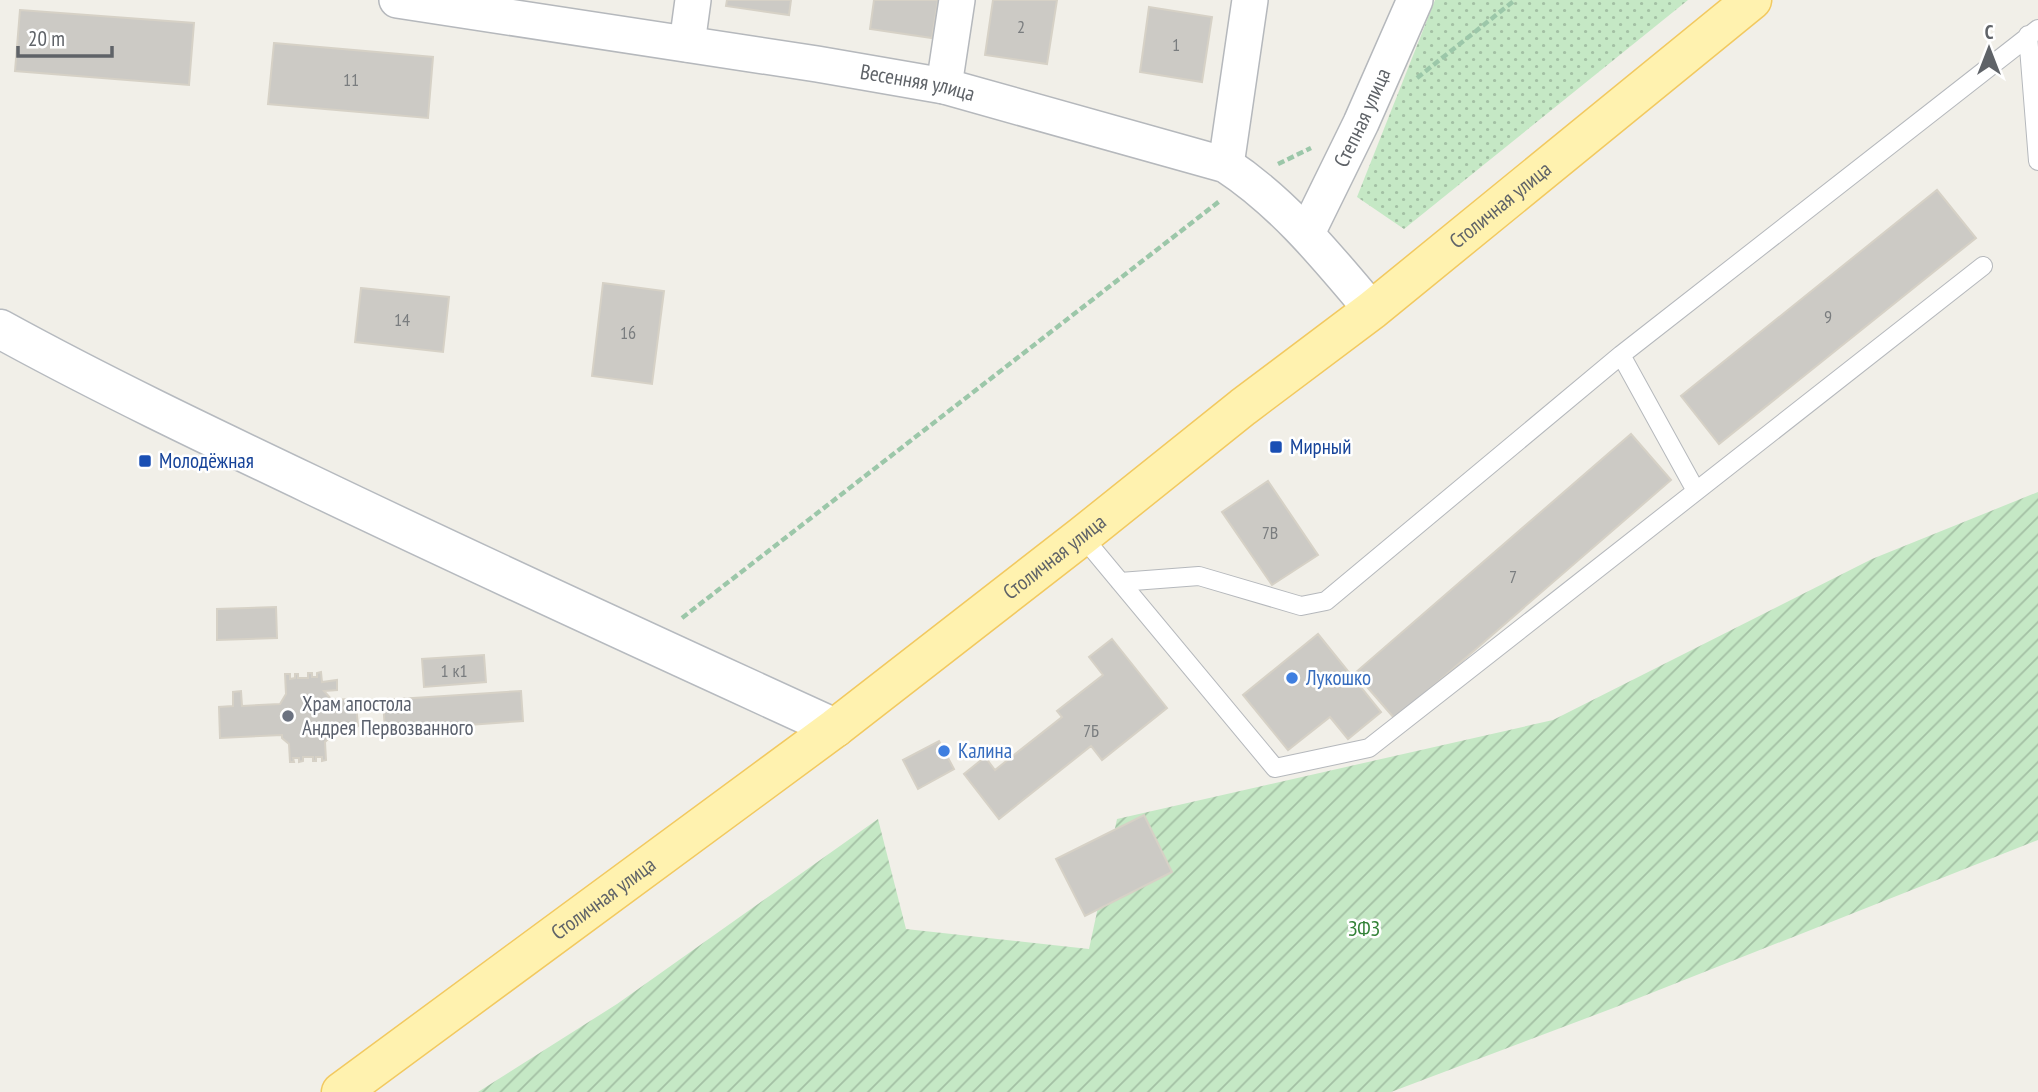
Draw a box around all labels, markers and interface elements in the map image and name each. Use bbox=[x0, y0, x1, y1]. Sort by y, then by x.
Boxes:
scale bar bbox=[18, 14, 112, 58]
north arrow bbox=[1954, 14, 2024, 84]
house number: 2 bbox=[1017, 15, 1025, 38]
text: С bbox=[1985, 20, 1994, 44]
text: 20 m bbox=[28, 25, 65, 52]
house number: 1 bbox=[1172, 33, 1180, 56]
street label: Весенняя улица bbox=[858, 58, 978, 107]
street label: Степная улица bbox=[1328, 64, 1396, 171]
house number: 11 bbox=[343, 68, 359, 91]
street label: Столичная улица bbox=[1444, 155, 1557, 254]
house number: 9 bbox=[1824, 305, 1832, 328]
house number: 14 bbox=[394, 308, 410, 331]
house number: 16 bbox=[620, 321, 636, 344]
place label: Мирный bbox=[1290, 433, 1351, 460]
marker: Мирный bbox=[1268, 439, 1284, 455]
place label: Молодёжная bbox=[159, 447, 254, 474]
marker: Молодёжная bbox=[137, 453, 153, 469]
street label: Столичная улица bbox=[997, 508, 1111, 605]
house number: 7В bbox=[1262, 521, 1278, 544]
house number: 7 bbox=[1509, 565, 1517, 588]
house number: 1 к1 bbox=[441, 659, 467, 682]
place label: Лукошко bbox=[1305, 664, 1371, 691]
marker: Лукошко bbox=[1284, 670, 1300, 686]
place label: Храм апостола Андрея Первозванного bbox=[302, 690, 474, 741]
marker: Храм апостола Андрея Первозванного bbox=[280, 708, 296, 724]
house number: 7Б bbox=[1083, 719, 1099, 742]
place label: Калина bbox=[958, 737, 1012, 764]
marker: Калина bbox=[936, 743, 952, 759]
street label: Столичная улица bbox=[545, 851, 661, 946]
park label: ЗФЗ bbox=[1348, 915, 1380, 942]

